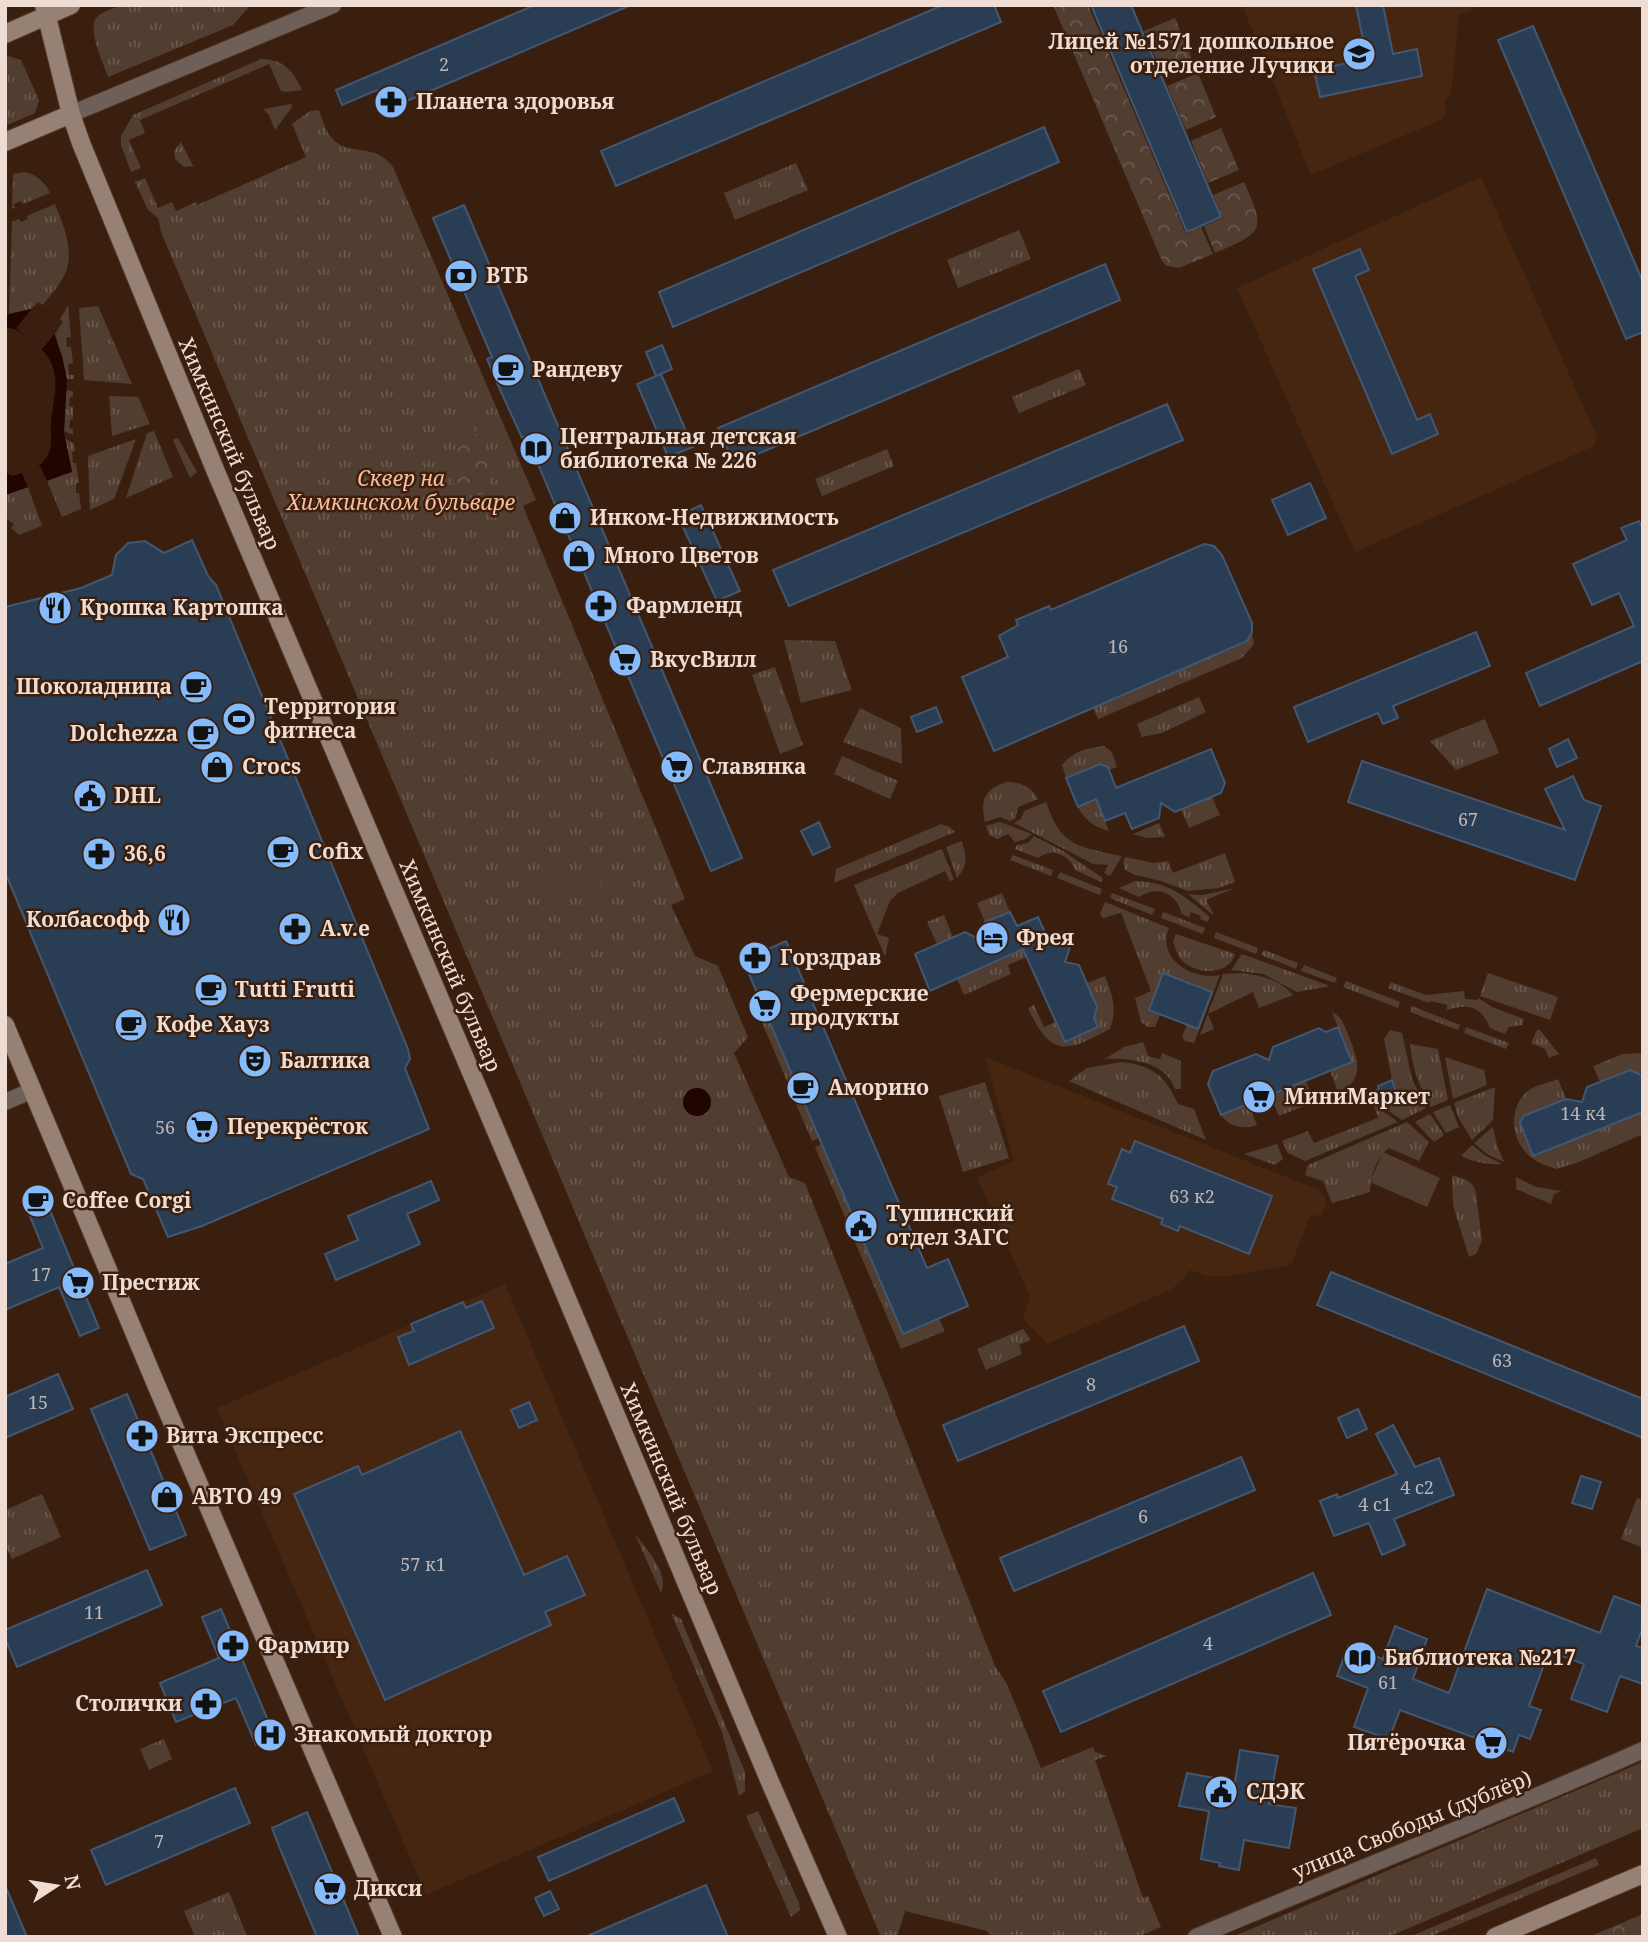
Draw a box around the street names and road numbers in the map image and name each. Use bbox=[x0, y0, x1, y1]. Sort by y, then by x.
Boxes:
street label: Химкинский бульвар bbox=[172, 333, 287, 554]
street label: Химкинский бульвар bbox=[393, 855, 508, 1076]
street label: Химкинский бульвар bbox=[614, 1378, 729, 1599]
street label: улица Свободы (дублёр) bbox=[1288, 1763, 1536, 1885]

